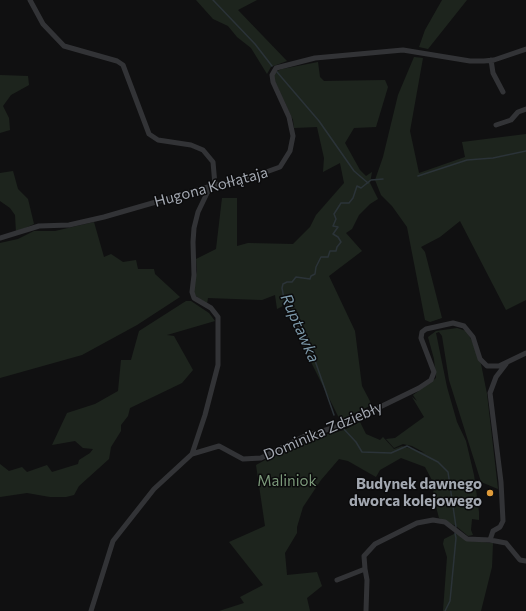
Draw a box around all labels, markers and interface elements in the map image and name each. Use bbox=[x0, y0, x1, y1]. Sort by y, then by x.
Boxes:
street label: Hugona Kołłątaja bbox=[152, 163, 270, 211]
water label: Ruptawka bbox=[276, 291, 324, 365]
street label: Dominika Zdziebły bbox=[261, 398, 385, 464]
park label: Maliniok bbox=[257, 472, 317, 490]
place label: Budynek dawnego dworca kolejowego bbox=[349, 475, 482, 510]
marker: Budynek dawnego dworca kolejowego bbox=[485, 488, 495, 498]

